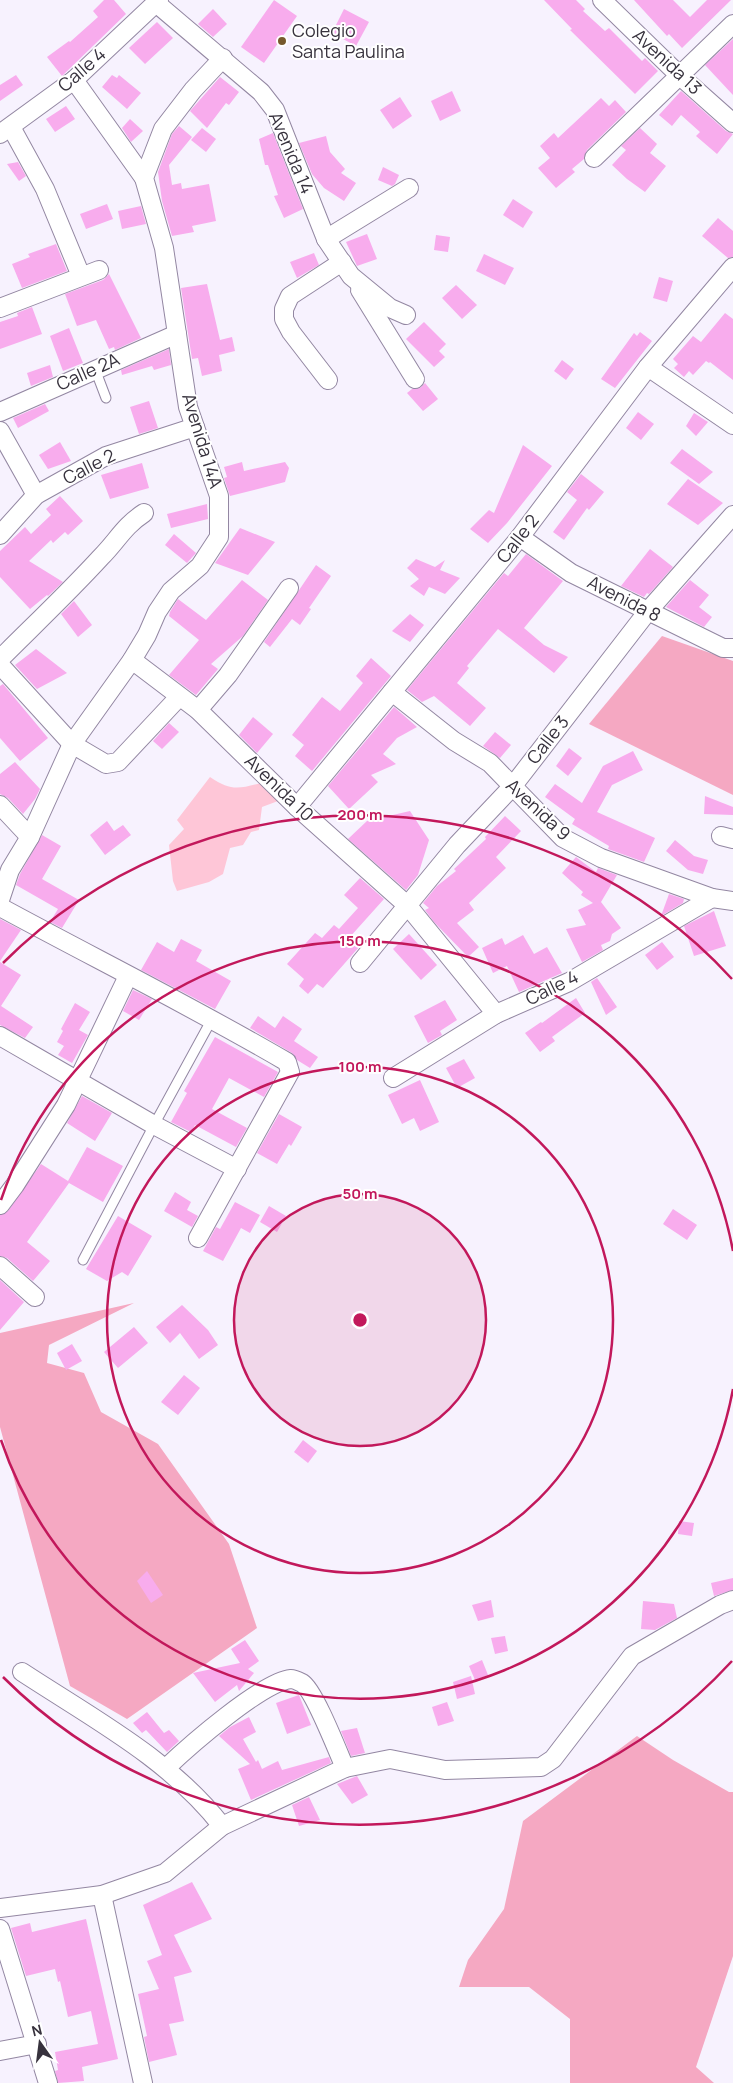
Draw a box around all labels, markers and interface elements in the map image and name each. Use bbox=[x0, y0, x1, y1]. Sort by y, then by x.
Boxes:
place label: Colegio Santa Paulina bbox=[292, 18, 405, 63]
street label: Avenida 13 bbox=[628, 23, 707, 99]
marker: Colegio Santa Paulina bbox=[276, 35, 288, 47]
street label: Calle 4 bbox=[52, 42, 110, 97]
street label: Avenida 14 bbox=[264, 108, 320, 197]
street label: Calle 2A bbox=[52, 346, 123, 396]
street label: Avenida 14A bbox=[177, 390, 229, 492]
street label: Calle 2 bbox=[58, 443, 119, 489]
street label: Calle 2 bbox=[491, 509, 544, 568]
street label: Avenida 8 bbox=[584, 569, 665, 627]
street label: Calle 3 bbox=[521, 710, 574, 769]
street label: Avenida 10 bbox=[240, 748, 319, 826]
street label: Avenida 9 bbox=[501, 773, 576, 845]
text: 200 m bbox=[337, 804, 383, 825]
text: 150 m bbox=[339, 930, 381, 951]
street label: Calle 4 bbox=[521, 964, 582, 1010]
text: 100 m bbox=[339, 1056, 381, 1077]
text: 50 m bbox=[342, 1183, 378, 1204]
centre of rings bbox=[351, 1311, 369, 1329]
north arrow bbox=[15, 2018, 65, 2068]
text: N bbox=[30, 2019, 44, 2040]

